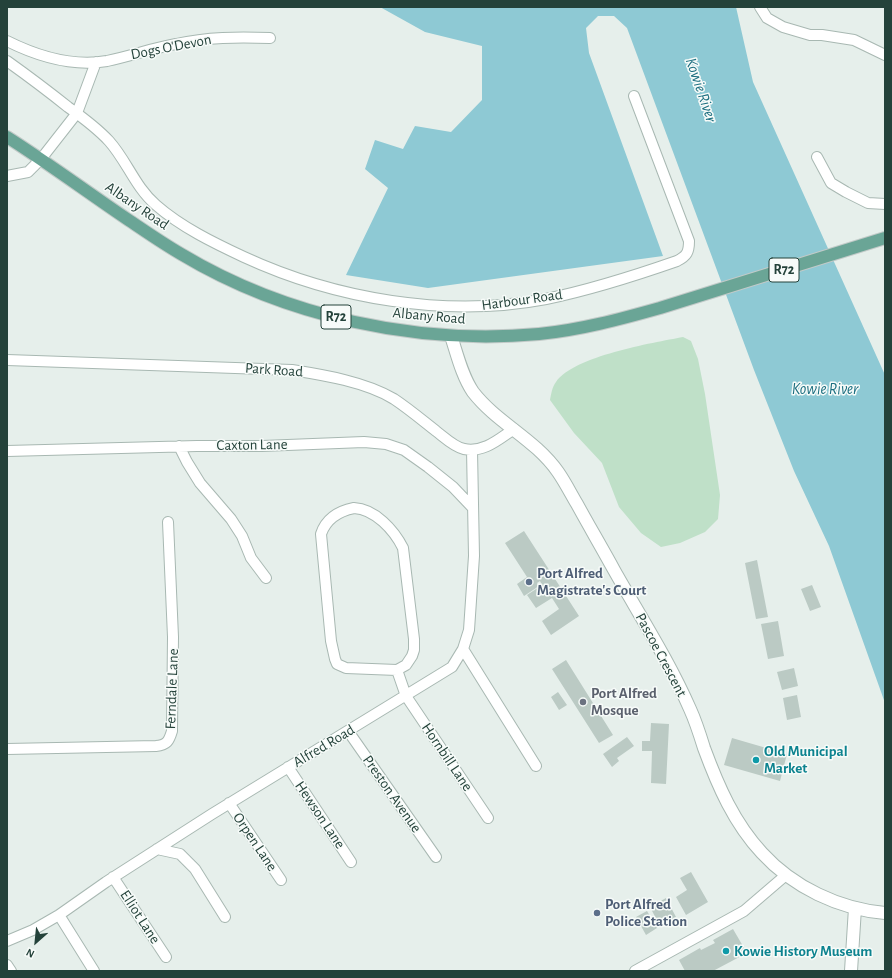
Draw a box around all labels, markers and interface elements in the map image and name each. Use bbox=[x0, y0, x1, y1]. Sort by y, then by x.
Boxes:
street label: Dogs O'Devon bbox=[129, 30, 213, 64]
water label: Kowie River bbox=[681, 55, 721, 125]
street label: Albany Road bbox=[102, 178, 172, 234]
road number: R72 bbox=[769, 258, 799, 282]
street label: Harbour Road bbox=[480, 285, 564, 315]
street label: Albany Road bbox=[392, 304, 466, 328]
road number: R72 bbox=[321, 305, 351, 329]
street label: Park Road bbox=[244, 359, 304, 381]
water label: Kowie River bbox=[792, 379, 858, 399]
street label: Caxton Lane bbox=[216, 435, 288, 455]
place label: Port Alfred Magistrate's Court bbox=[537, 564, 646, 599]
marker: Port Alfred Magistrate's Court bbox=[524, 577, 534, 587]
street label: Pascoe Crescent bbox=[631, 610, 691, 700]
street label: Ferndale Lane bbox=[162, 648, 182, 730]
place label: Port Alfred Mosque bbox=[591, 684, 657, 719]
marker: Port Alfred Mosque bbox=[578, 697, 588, 707]
street label: Hornbill Lane bbox=[418, 719, 476, 795]
street label: Alfred Road bbox=[290, 721, 358, 771]
place label: Old Municipal Market bbox=[764, 742, 848, 777]
street label: Preston Avenue bbox=[359, 752, 425, 836]
marker: Old Municipal Market bbox=[751, 755, 761, 765]
street label: Hewson Lane bbox=[291, 778, 349, 852]
street label: Orpen Lane bbox=[229, 809, 281, 875]
street label: Elliot Lane bbox=[116, 887, 164, 947]
place label: Port Alfred Police Station bbox=[605, 895, 687, 930]
marker: Port Alfred Police Station bbox=[592, 908, 602, 918]
north arrow bbox=[16, 922, 56, 962]
place label: Kowie History Museum bbox=[734, 942, 872, 960]
text: N bbox=[24, 946, 36, 960]
marker: Kowie History Museum bbox=[721, 946, 731, 956]

